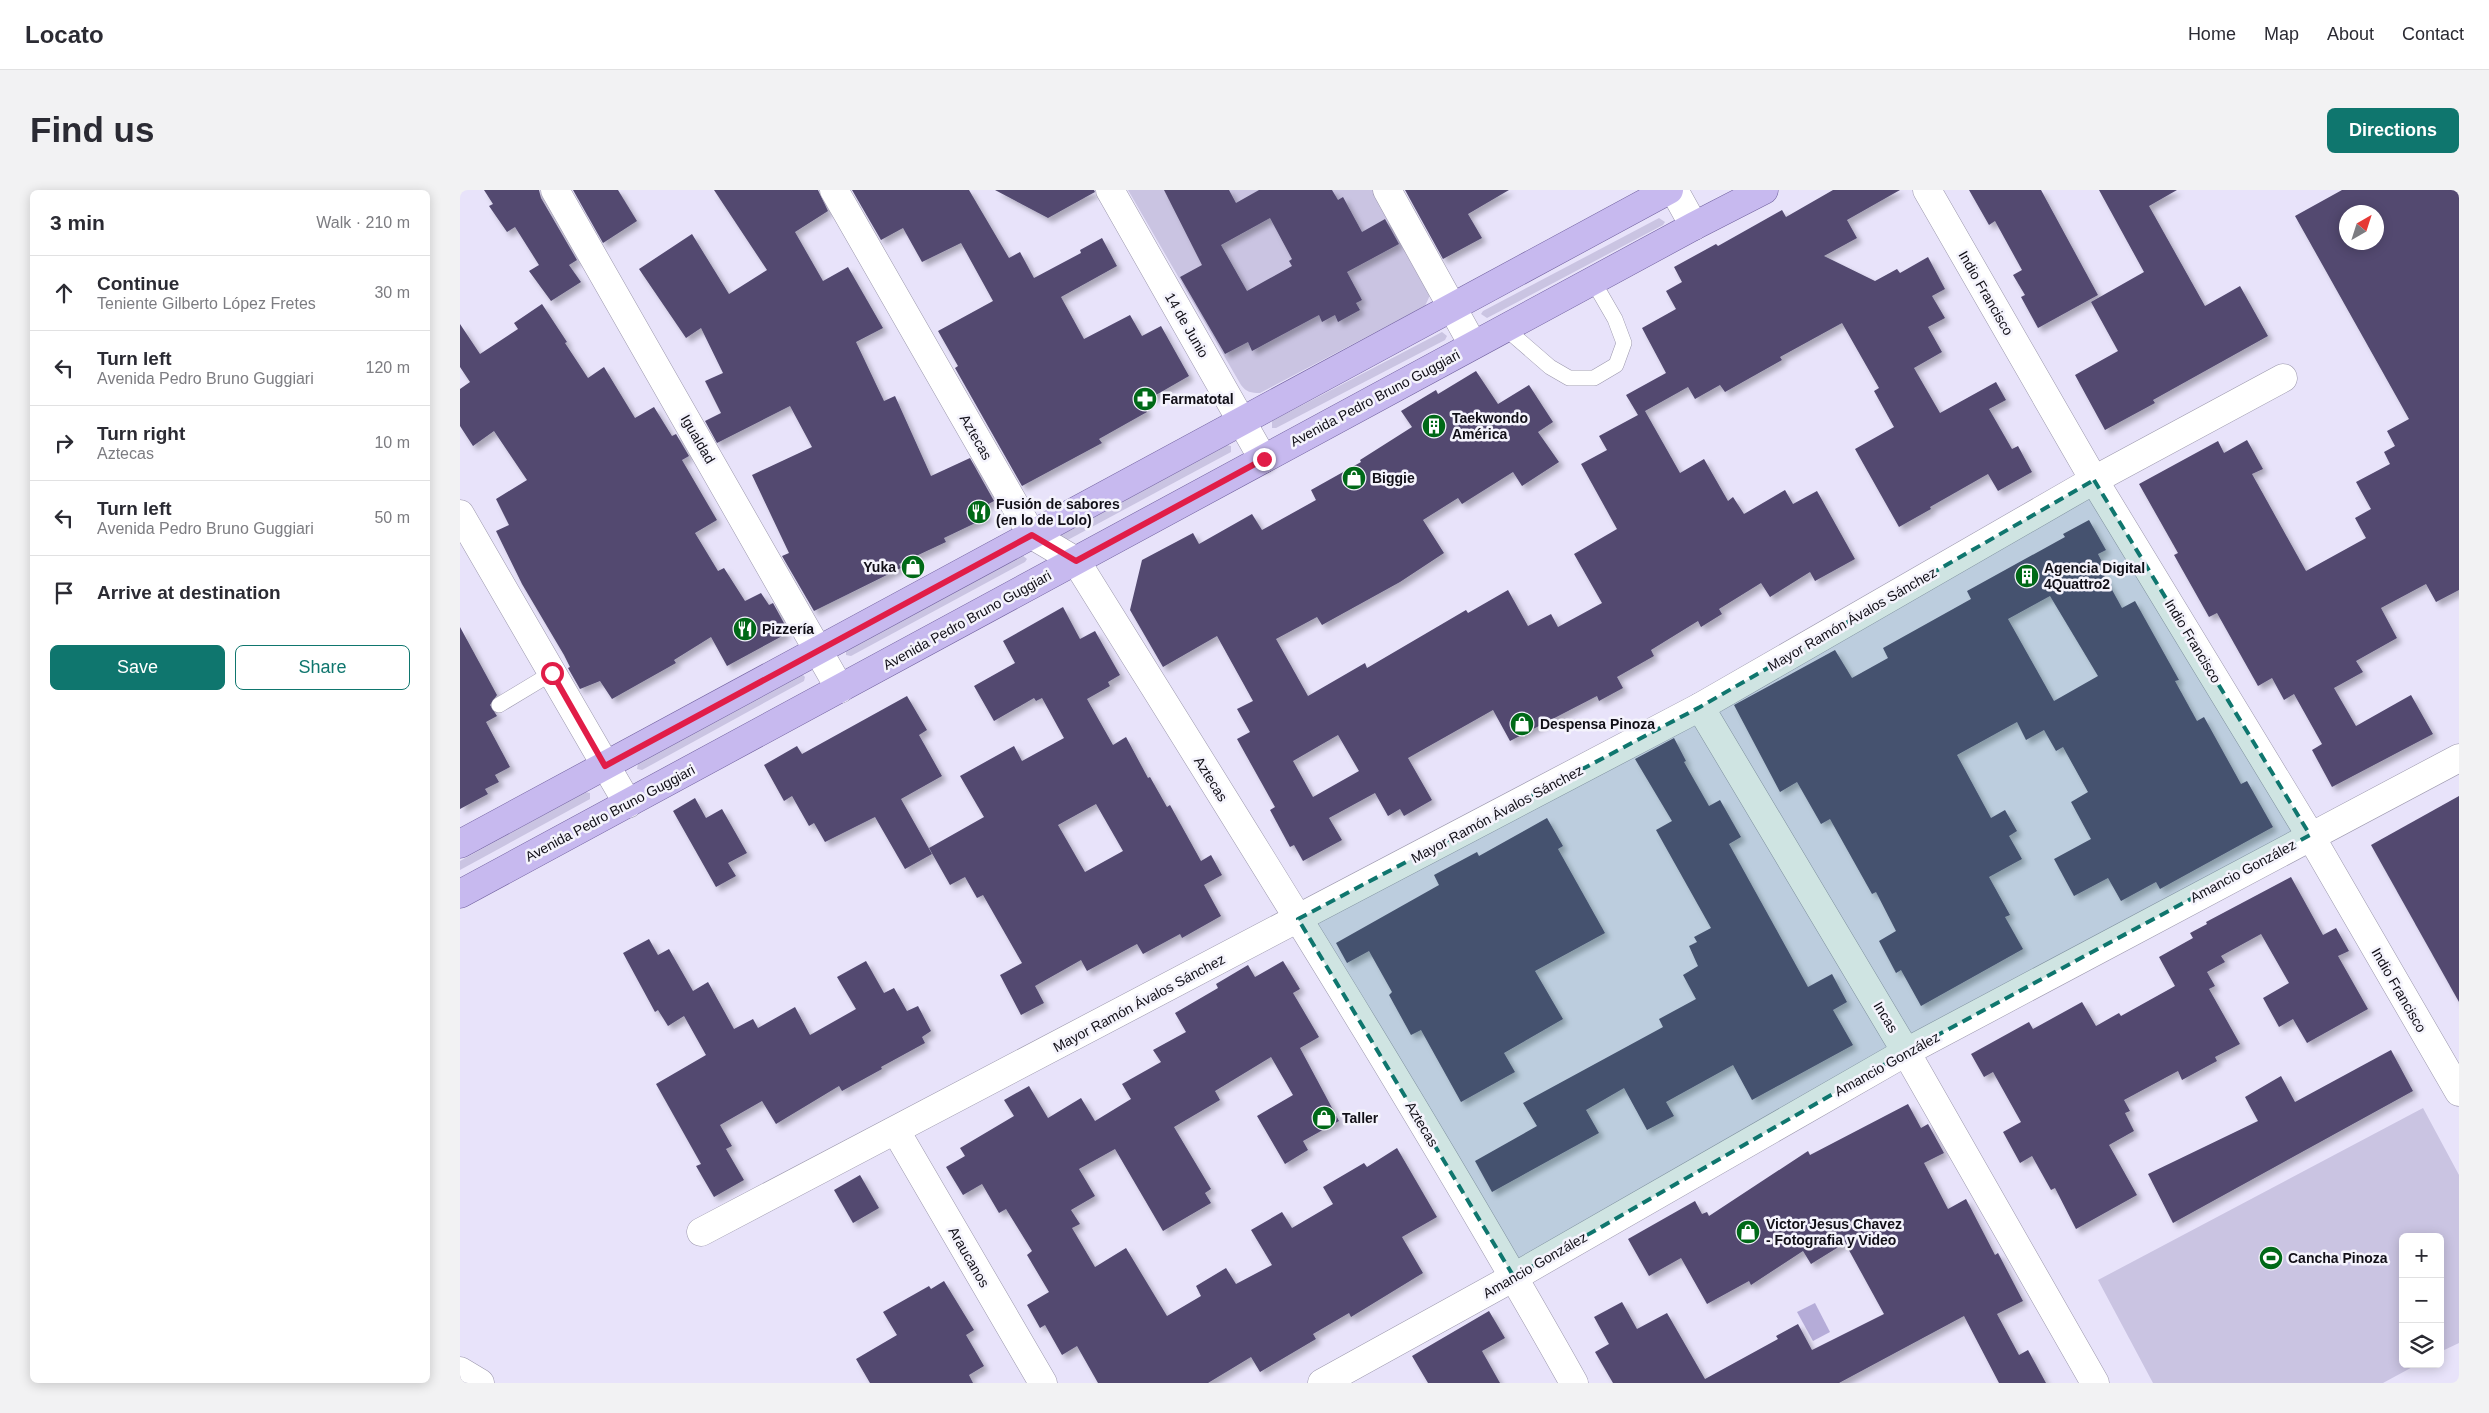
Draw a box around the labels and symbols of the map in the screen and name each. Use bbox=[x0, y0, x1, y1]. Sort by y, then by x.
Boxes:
north arrow bbox=[2339, 205, 2384, 250]
street label: Indio Francisco bbox=[1955, 248, 2017, 338]
street label: 14 de Junio bbox=[1162, 290, 1212, 361]
street label: Avenida Pedro Bruno Guggiari bbox=[1288, 346, 1462, 450]
pharmacy icon: Farmatotal bbox=[1132, 386, 1158, 412]
place label: Farmatotal bbox=[1162, 391, 1234, 407]
place label: Taekwondo América bbox=[1452, 410, 1528, 442]
street label: Aztecas bbox=[957, 411, 995, 463]
street label: Igualdad bbox=[678, 412, 718, 466]
building icon: Taekwondo América bbox=[1421, 413, 1447, 439]
route end bbox=[1253, 448, 1276, 471]
shop icon: Biggie bbox=[1341, 465, 1367, 491]
place label: Biggie bbox=[1372, 470, 1415, 486]
place label: Fusión de sabores (en lo de Lolo) bbox=[996, 496, 1120, 528]
restaurant icon: Fusión de sabores (en lo de Lolo) bbox=[966, 499, 992, 525]
shop icon: Yuka bbox=[900, 554, 926, 580]
place label: Yuka bbox=[863, 559, 896, 575]
place label: Agencia Digital 4Quattro2 bbox=[2044, 560, 2145, 592]
building icon: Agencia Digital 4Quattro2 bbox=[2014, 563, 2040, 589]
street label: Mayor Ramón Ávalos Sánchez bbox=[1765, 564, 1939, 674]
street label: Avenida Pedro Bruno Guggiari bbox=[880, 567, 1054, 673]
street label: Indio Francisco bbox=[2162, 596, 2224, 686]
restaurant icon: Pizzería bbox=[732, 616, 758, 642]
place label: Pizzería bbox=[762, 621, 814, 637]
route start bbox=[541, 662, 564, 685]
shop icon: Despensa Pinoza bbox=[1509, 711, 1535, 737]
place label: Despensa Pinoza bbox=[1540, 716, 1655, 732]
street label: Aztecas bbox=[1191, 754, 1231, 804]
street label: Avenida Pedro Bruno Guggiari bbox=[523, 761, 697, 865]
street label: Mayor Ramón Ávalos Sánchez bbox=[1408, 762, 1586, 866]
street label: Amancio González bbox=[2187, 836, 2299, 906]
street label: Indio Francisco bbox=[2368, 945, 2430, 1035]
street label: Mayor Ramón Ávalos Sánchez bbox=[1050, 951, 1228, 1055]
street label: Incas bbox=[1871, 999, 1901, 1035]
street label: Amancio González bbox=[1832, 1029, 1942, 1099]
street label: Aztecas bbox=[1402, 1099, 1442, 1149]
shop icon: Taller bbox=[1311, 1105, 1337, 1131]
place label: Taller bbox=[1342, 1110, 1379, 1126]
place label: Victor Jesus Chavez - Fotografia y Video bbox=[1766, 1216, 1902, 1248]
shop icon: Victor Jesus Chavez - Fotografia y Video bbox=[1735, 1219, 1761, 1245]
street label: Araucanos bbox=[945, 1224, 993, 1290]
street label: Amancio González bbox=[1480, 1229, 1590, 1301]
sports icon: Cancha Pinoza bbox=[2258, 1245, 2284, 1271]
place label: Cancha Pinoza bbox=[2288, 1250, 2388, 1266]

